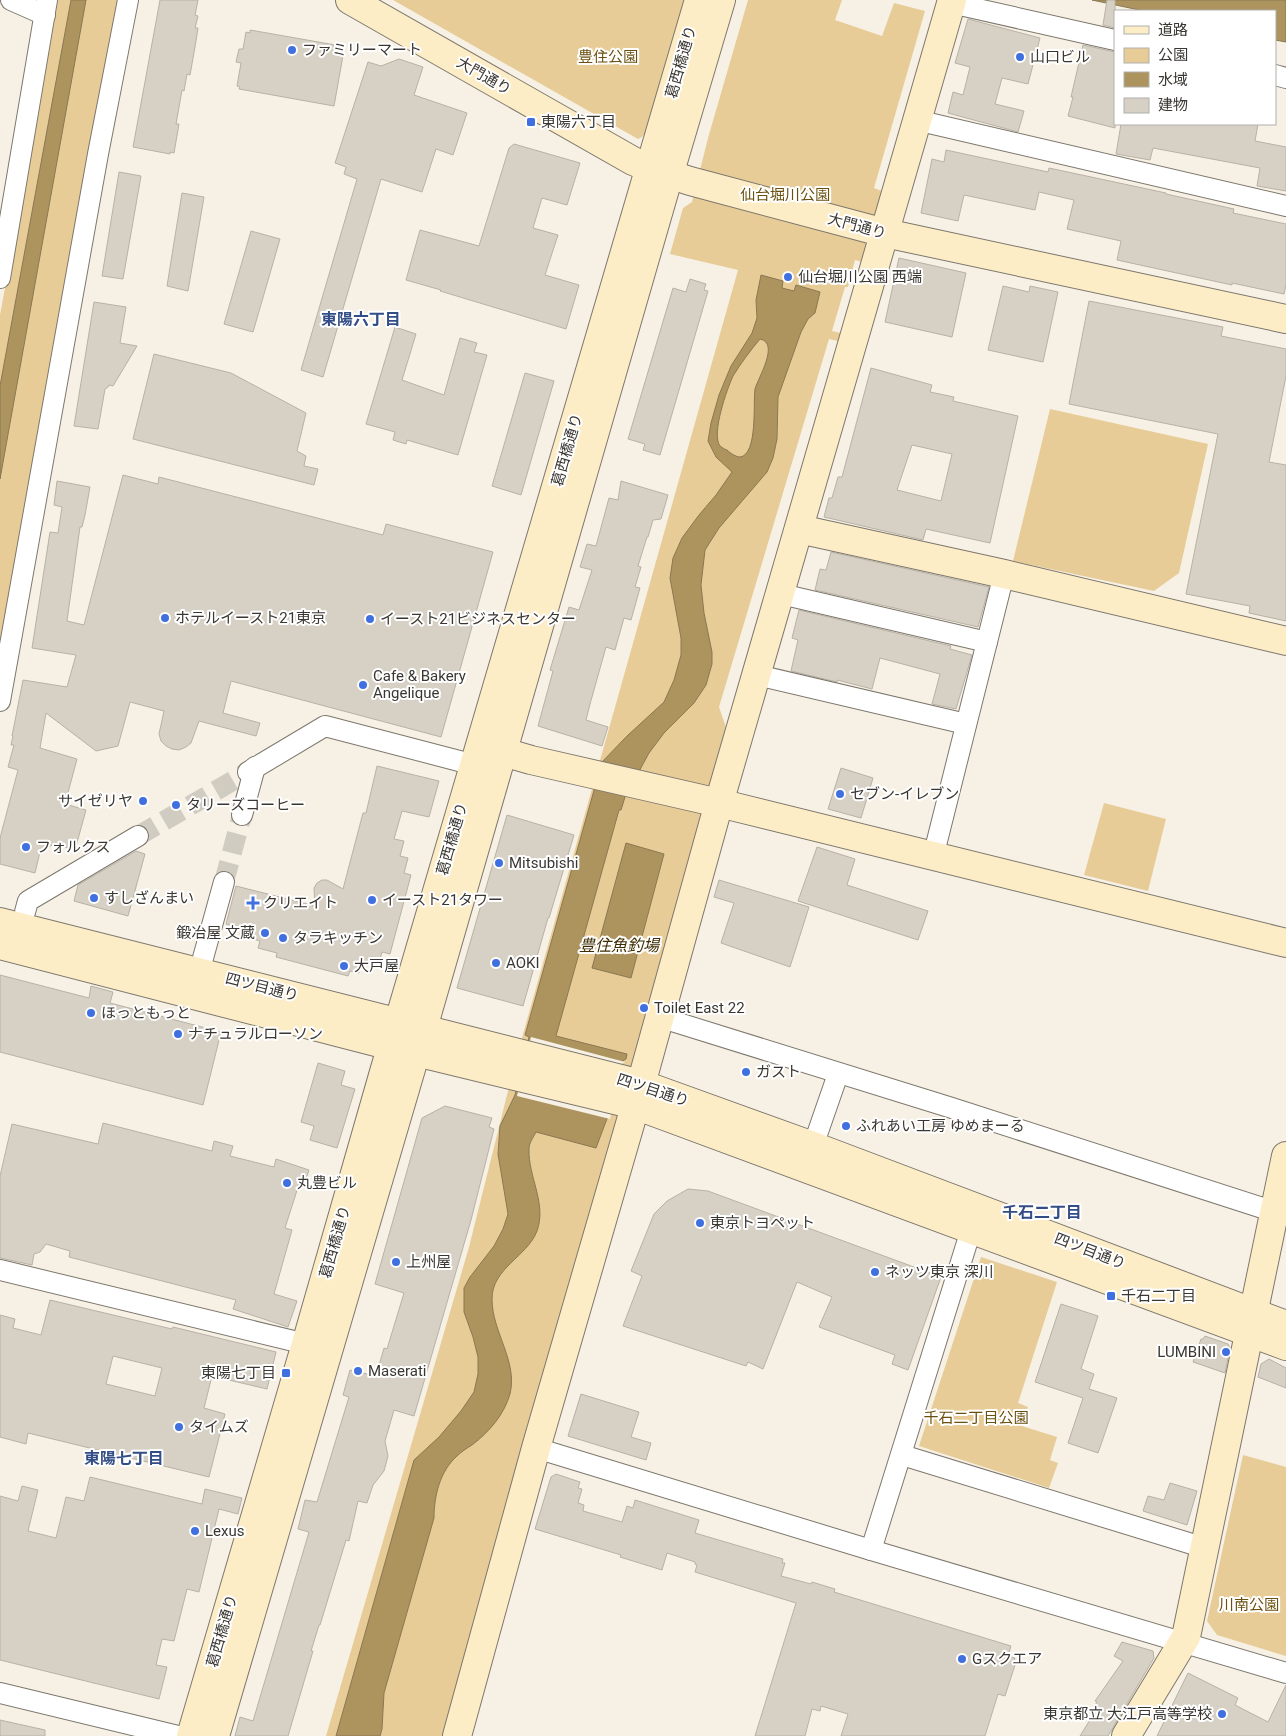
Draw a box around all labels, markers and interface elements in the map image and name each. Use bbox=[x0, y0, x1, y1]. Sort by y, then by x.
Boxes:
legend bbox=[1114, 10, 1276, 125]
text: 道路 bbox=[1158, 21, 1188, 39]
street label: 葛西橋通り bbox=[662, 23, 700, 101]
place label: ファミリーマート bbox=[302, 41, 422, 59]
marker: ファミリーマート bbox=[286, 44, 298, 56]
text: 公園 bbox=[1158, 46, 1188, 64]
park label: 豊住公園 bbox=[578, 48, 638, 66]
place label: 山口ビル bbox=[1030, 48, 1090, 66]
marker: 山口ビル bbox=[1014, 51, 1026, 63]
street label: 大門通り bbox=[454, 53, 514, 99]
text: 水域 bbox=[1158, 71, 1188, 89]
text: 建物 bbox=[1158, 96, 1188, 114]
place label: 東陽六丁目 bbox=[541, 113, 616, 131]
marker: 東陽六丁目 bbox=[525, 116, 537, 128]
park label: 仙台堀川公園 bbox=[740, 186, 830, 204]
street label: 大門通り bbox=[826, 210, 888, 242]
place label: 仙台堀川公園 西端 bbox=[798, 268, 922, 286]
marker: 仙台堀川公園 西端 bbox=[782, 271, 794, 283]
district label: 東陽六丁目 bbox=[321, 310, 401, 329]
street label: 葛西橋通り bbox=[548, 411, 586, 489]
place label: ホテルイースト21東京 bbox=[175, 609, 326, 627]
place label: イースト21ビジネスセンター bbox=[380, 610, 576, 628]
marker: ホテルイースト21東京 bbox=[159, 612, 171, 624]
marker: イースト21ビジネスセンター bbox=[364, 613, 376, 625]
place label: Cafe & Bakery Angelique bbox=[373, 667, 466, 702]
marker: Cafe & Bakery Angelique bbox=[357, 679, 369, 691]
place label: セブン-イレブン bbox=[850, 785, 959, 803]
marker: セブン-イレブン bbox=[834, 788, 846, 800]
place label: サイゼリヤ bbox=[58, 792, 133, 810]
marker: サイゼリヤ bbox=[137, 795, 149, 807]
place label: タリーズコーヒー bbox=[186, 796, 305, 814]
marker: タリーズコーヒー bbox=[170, 799, 182, 811]
street label: 葛西橋通り bbox=[433, 800, 471, 878]
place label: フォルクス bbox=[36, 838, 111, 856]
marker: フォルクス bbox=[20, 841, 32, 853]
place label: Mitsubishi bbox=[509, 854, 578, 872]
marker: Mitsubishi bbox=[493, 857, 505, 869]
place label: すしざんまい bbox=[104, 889, 194, 907]
place label: イースト21タワー bbox=[382, 891, 503, 909]
marker: すしざんまい bbox=[88, 892, 100, 904]
place label: クリエイト bbox=[263, 894, 338, 912]
marker: イースト21タワー bbox=[366, 894, 378, 906]
marker: クリエイト bbox=[247, 897, 259, 909]
place label: 鍛冶屋 文蔵 bbox=[176, 924, 255, 942]
marker: 鍛冶屋 文蔵 bbox=[259, 927, 271, 939]
place label: タラキッチン bbox=[293, 929, 383, 947]
marker: タラキッチン bbox=[277, 932, 289, 944]
water label: 豊住魚釣場 bbox=[579, 936, 661, 955]
place label: AOKI bbox=[506, 954, 540, 972]
place label: 大戸屋 bbox=[354, 957, 399, 975]
marker: AOKI bbox=[490, 957, 502, 969]
marker: 大戸屋 bbox=[338, 960, 350, 972]
street label: 四ツ目通り bbox=[223, 969, 301, 1005]
place label: Toilet East 22 bbox=[654, 999, 745, 1017]
marker: Toilet East 22 bbox=[638, 1002, 650, 1014]
place label: ほっともっと bbox=[101, 1004, 191, 1022]
marker: ほっともっと bbox=[85, 1007, 97, 1019]
place label: ナチュラルローソン bbox=[188, 1025, 323, 1043]
marker: ナチュラルローソン bbox=[172, 1028, 184, 1040]
place label: ガスト bbox=[756, 1063, 801, 1081]
marker: ガスト bbox=[740, 1066, 752, 1078]
street label: 四ツ目通り bbox=[615, 1070, 691, 1110]
place label: ふれあい工房 ゆめまーる bbox=[856, 1117, 1025, 1135]
marker: ふれあい工房 ゆめまーる bbox=[840, 1120, 852, 1132]
place label: 丸豊ビル bbox=[297, 1174, 357, 1192]
marker: 丸豊ビル bbox=[281, 1177, 293, 1189]
street label: 葛西橋通り bbox=[316, 1203, 354, 1281]
district label: 千石二丁目 bbox=[1002, 1203, 1082, 1222]
place label: 東京トヨペット bbox=[710, 1214, 815, 1232]
marker: 東京トヨペット bbox=[694, 1217, 706, 1229]
street label: 四ツ目通り bbox=[1052, 1229, 1128, 1273]
place label: 上州屋 bbox=[406, 1253, 451, 1271]
marker: 上州屋 bbox=[390, 1256, 402, 1268]
place label: ネッツ東京 深川 bbox=[885, 1263, 994, 1281]
marker: ネッツ東京 深川 bbox=[869, 1266, 881, 1278]
place label: 千石二丁目 bbox=[1121, 1287, 1196, 1305]
marker: 千石二丁目 bbox=[1105, 1290, 1117, 1302]
place label: LUMBINI bbox=[1157, 1343, 1216, 1361]
marker: LUMBINI bbox=[1220, 1346, 1232, 1358]
place label: Maserati bbox=[368, 1362, 426, 1380]
place label: 東陽七丁目 bbox=[201, 1364, 276, 1382]
marker: Maserati bbox=[352, 1365, 364, 1377]
marker: 東陽七丁目 bbox=[280, 1367, 292, 1379]
park label: 千石二丁目公園 bbox=[923, 1409, 1029, 1427]
place label: タイムズ bbox=[189, 1418, 249, 1436]
marker: タイムズ bbox=[173, 1421, 185, 1433]
district label: 東陽七丁目 bbox=[84, 1449, 164, 1468]
place label: Lexus bbox=[205, 1522, 245, 1540]
marker: Lexus bbox=[189, 1525, 201, 1537]
street label: 葛西橋通り bbox=[203, 1592, 241, 1670]
park label: 川南公園 bbox=[1219, 1596, 1279, 1614]
place label: Gスクエア bbox=[972, 1650, 1042, 1668]
marker: Gスクエア bbox=[956, 1653, 968, 1665]
place label: 東京都立 大江戸高等学校 bbox=[1043, 1705, 1212, 1723]
marker: 東京都立 大江戸高等学校 bbox=[1216, 1708, 1228, 1720]

